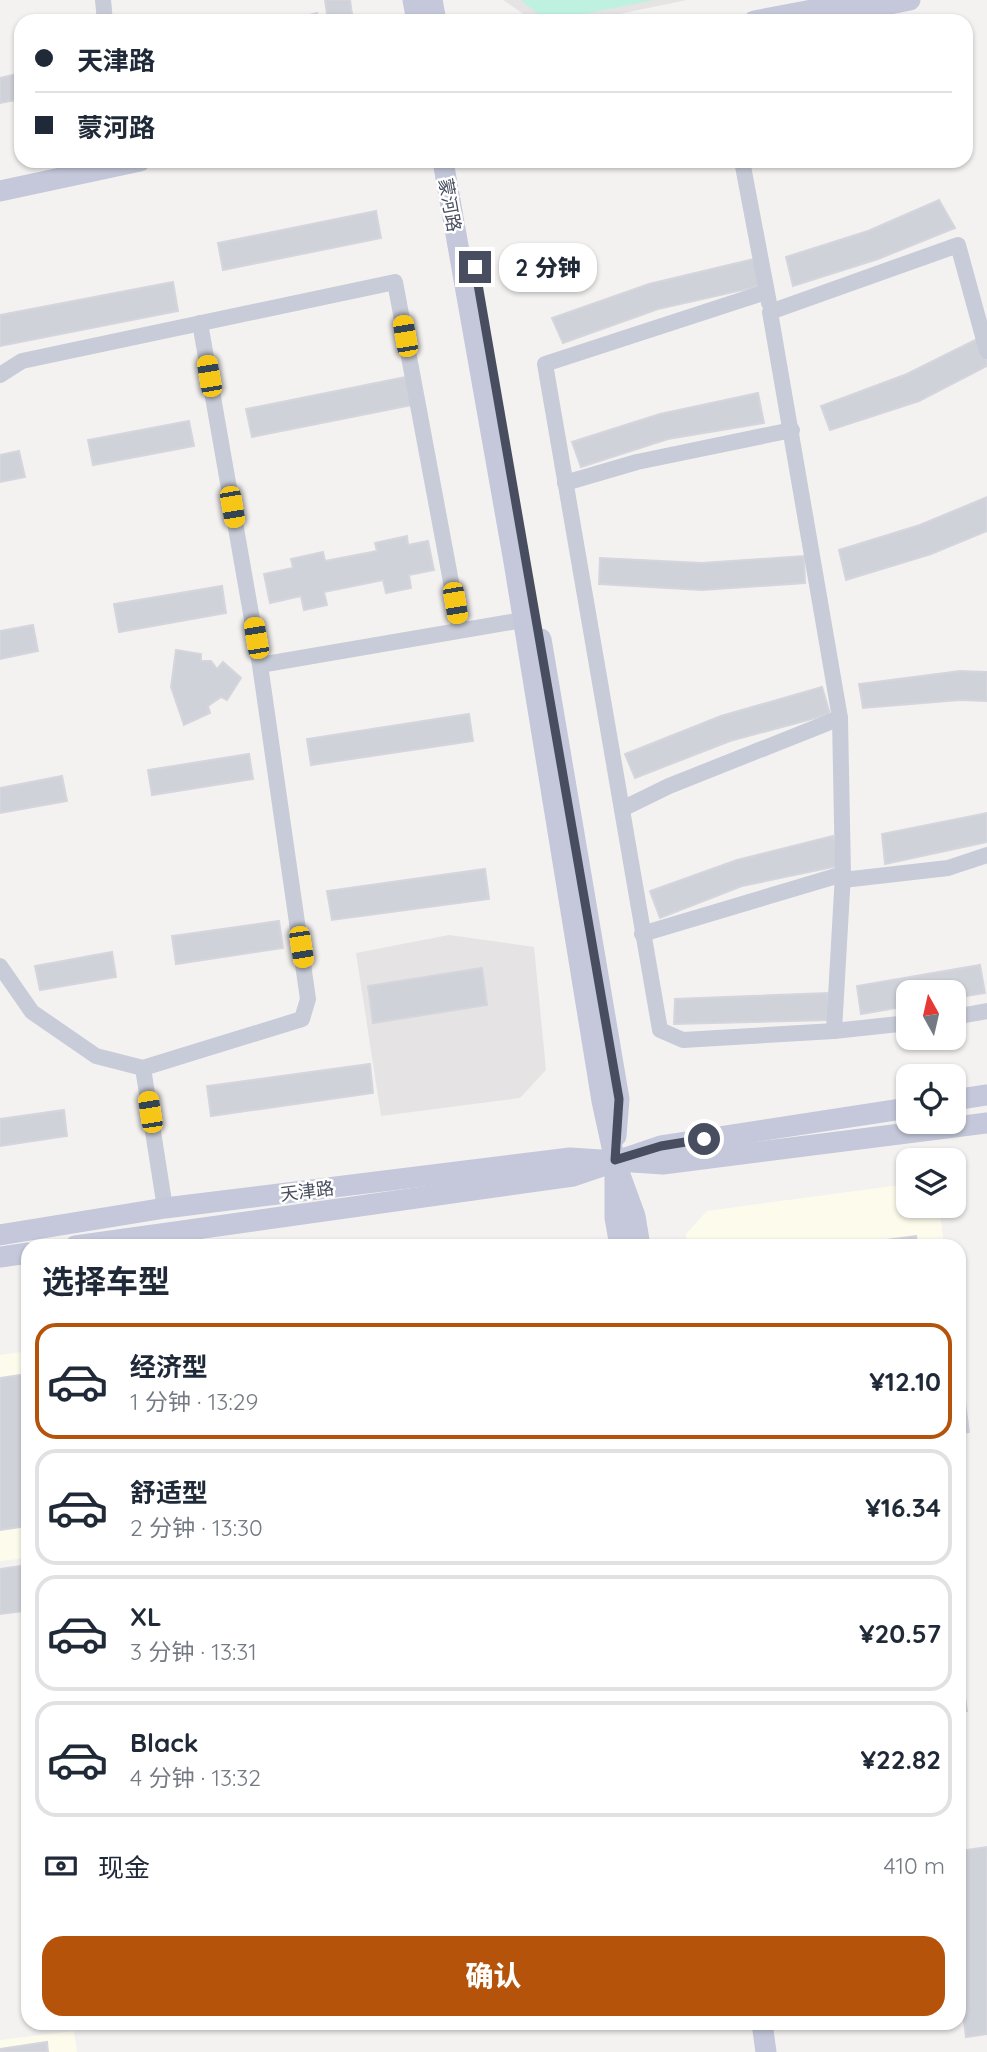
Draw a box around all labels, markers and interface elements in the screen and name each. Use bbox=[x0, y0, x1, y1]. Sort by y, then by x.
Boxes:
text: 天津路 bbox=[77, 44, 155, 77]
text: 蒙河路 bbox=[77, 111, 155, 144]
street label: 蒙河路 bbox=[434, 176, 466, 234]
callout: 2 分钟 bbox=[500, 243, 598, 292]
route end bbox=[459, 251, 491, 283]
text: 2 分钟 bbox=[515, 253, 581, 282]
car bbox=[392, 313, 419, 359]
car bbox=[196, 353, 223, 399]
car bbox=[219, 484, 246, 530]
car bbox=[442, 580, 469, 626]
car bbox=[243, 615, 270, 661]
car bbox=[288, 925, 315, 969]
north arrow bbox=[896, 980, 966, 1050]
map controls bbox=[896, 980, 966, 1218]
button: locate bbox=[896, 1064, 966, 1134]
car bbox=[137, 1090, 164, 1134]
route start bbox=[688, 1123, 720, 1155]
button: layers bbox=[896, 1148, 966, 1218]
street label: 天津路 bbox=[279, 1176, 335, 1206]
text: 选择车型 bbox=[42, 1261, 170, 1301]
icon: car bbox=[46, 1350, 109, 1413]
text: 经济型 bbox=[130, 1350, 208, 1383]
text: ¥12.10 bbox=[869, 1365, 941, 1398]
text: 1 分钟 · 13:29 bbox=[130, 1387, 258, 1416]
icon: car bbox=[46, 1476, 109, 1539]
text: 舒适型 bbox=[130, 1476, 208, 1509]
text: ¥16.34 bbox=[865, 1491, 941, 1524]
text: 2 分钟 · 13:30 bbox=[130, 1513, 263, 1542]
text: XL bbox=[130, 1600, 162, 1633]
icon: car bbox=[46, 1602, 109, 1665]
text: ¥20.57 bbox=[859, 1617, 941, 1650]
text: 3 分钟 · 13:31 bbox=[130, 1637, 257, 1666]
text: Black bbox=[130, 1726, 199, 1759]
icon: car bbox=[46, 1728, 109, 1791]
text: ¥22.82 bbox=[860, 1743, 941, 1776]
text: 4 分钟 · 13:32 bbox=[130, 1763, 261, 1792]
icon: cash bbox=[42, 1847, 80, 1885]
text: 现金 bbox=[98, 1851, 150, 1884]
text: 410 m bbox=[884, 1851, 945, 1880]
button: 确认 bbox=[42, 1936, 945, 2016]

